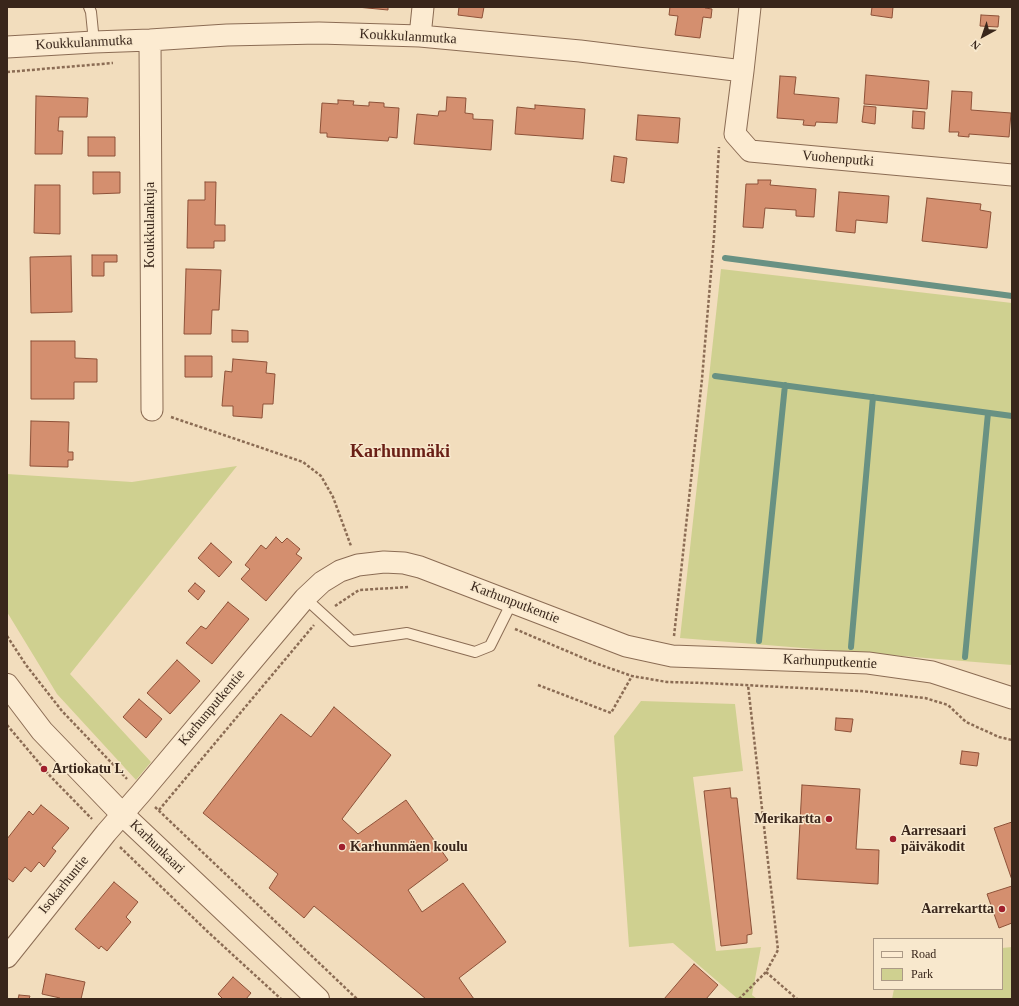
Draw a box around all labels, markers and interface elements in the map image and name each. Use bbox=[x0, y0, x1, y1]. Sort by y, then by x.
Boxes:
north arrow bbox=[963, 16, 1003, 56]
street label: Koukkulanmutka bbox=[359, 26, 457, 48]
street label: Koukkulanmutka bbox=[35, 32, 133, 54]
text: N bbox=[968, 38, 982, 52]
street label: Vuohenputki bbox=[801, 147, 875, 171]
street label: Koukkulankuja bbox=[142, 182, 158, 268]
district label: Karhunmäki bbox=[350, 441, 450, 463]
street label: Karhunputkentie bbox=[468, 578, 562, 628]
street label: Karhunputkentie bbox=[783, 651, 877, 673]
street label: Karhunputkentie bbox=[175, 667, 249, 749]
place label: Artiokatu L bbox=[52, 761, 124, 777]
marker: Artiokatu L bbox=[39, 764, 49, 774]
place label: Merikartta bbox=[754, 811, 821, 827]
marker: Merikartta bbox=[824, 814, 834, 824]
street label: Karhunkaari bbox=[126, 817, 188, 877]
place label: Aarresaari päiväkodit bbox=[901, 823, 966, 856]
marker: Aarresaari päiväkodit bbox=[888, 834, 898, 844]
place label: Karhunmäen koulu bbox=[350, 839, 468, 855]
marker: Karhunmäen koulu bbox=[337, 842, 347, 852]
street label: Isokarhuntie bbox=[35, 853, 93, 917]
place label: Aarrekartta bbox=[921, 901, 994, 917]
marker: Aarrekartta bbox=[997, 904, 1007, 914]
legend bbox=[873, 938, 1003, 990]
text: Road bbox=[911, 947, 936, 961]
text: Park bbox=[911, 967, 933, 981]

